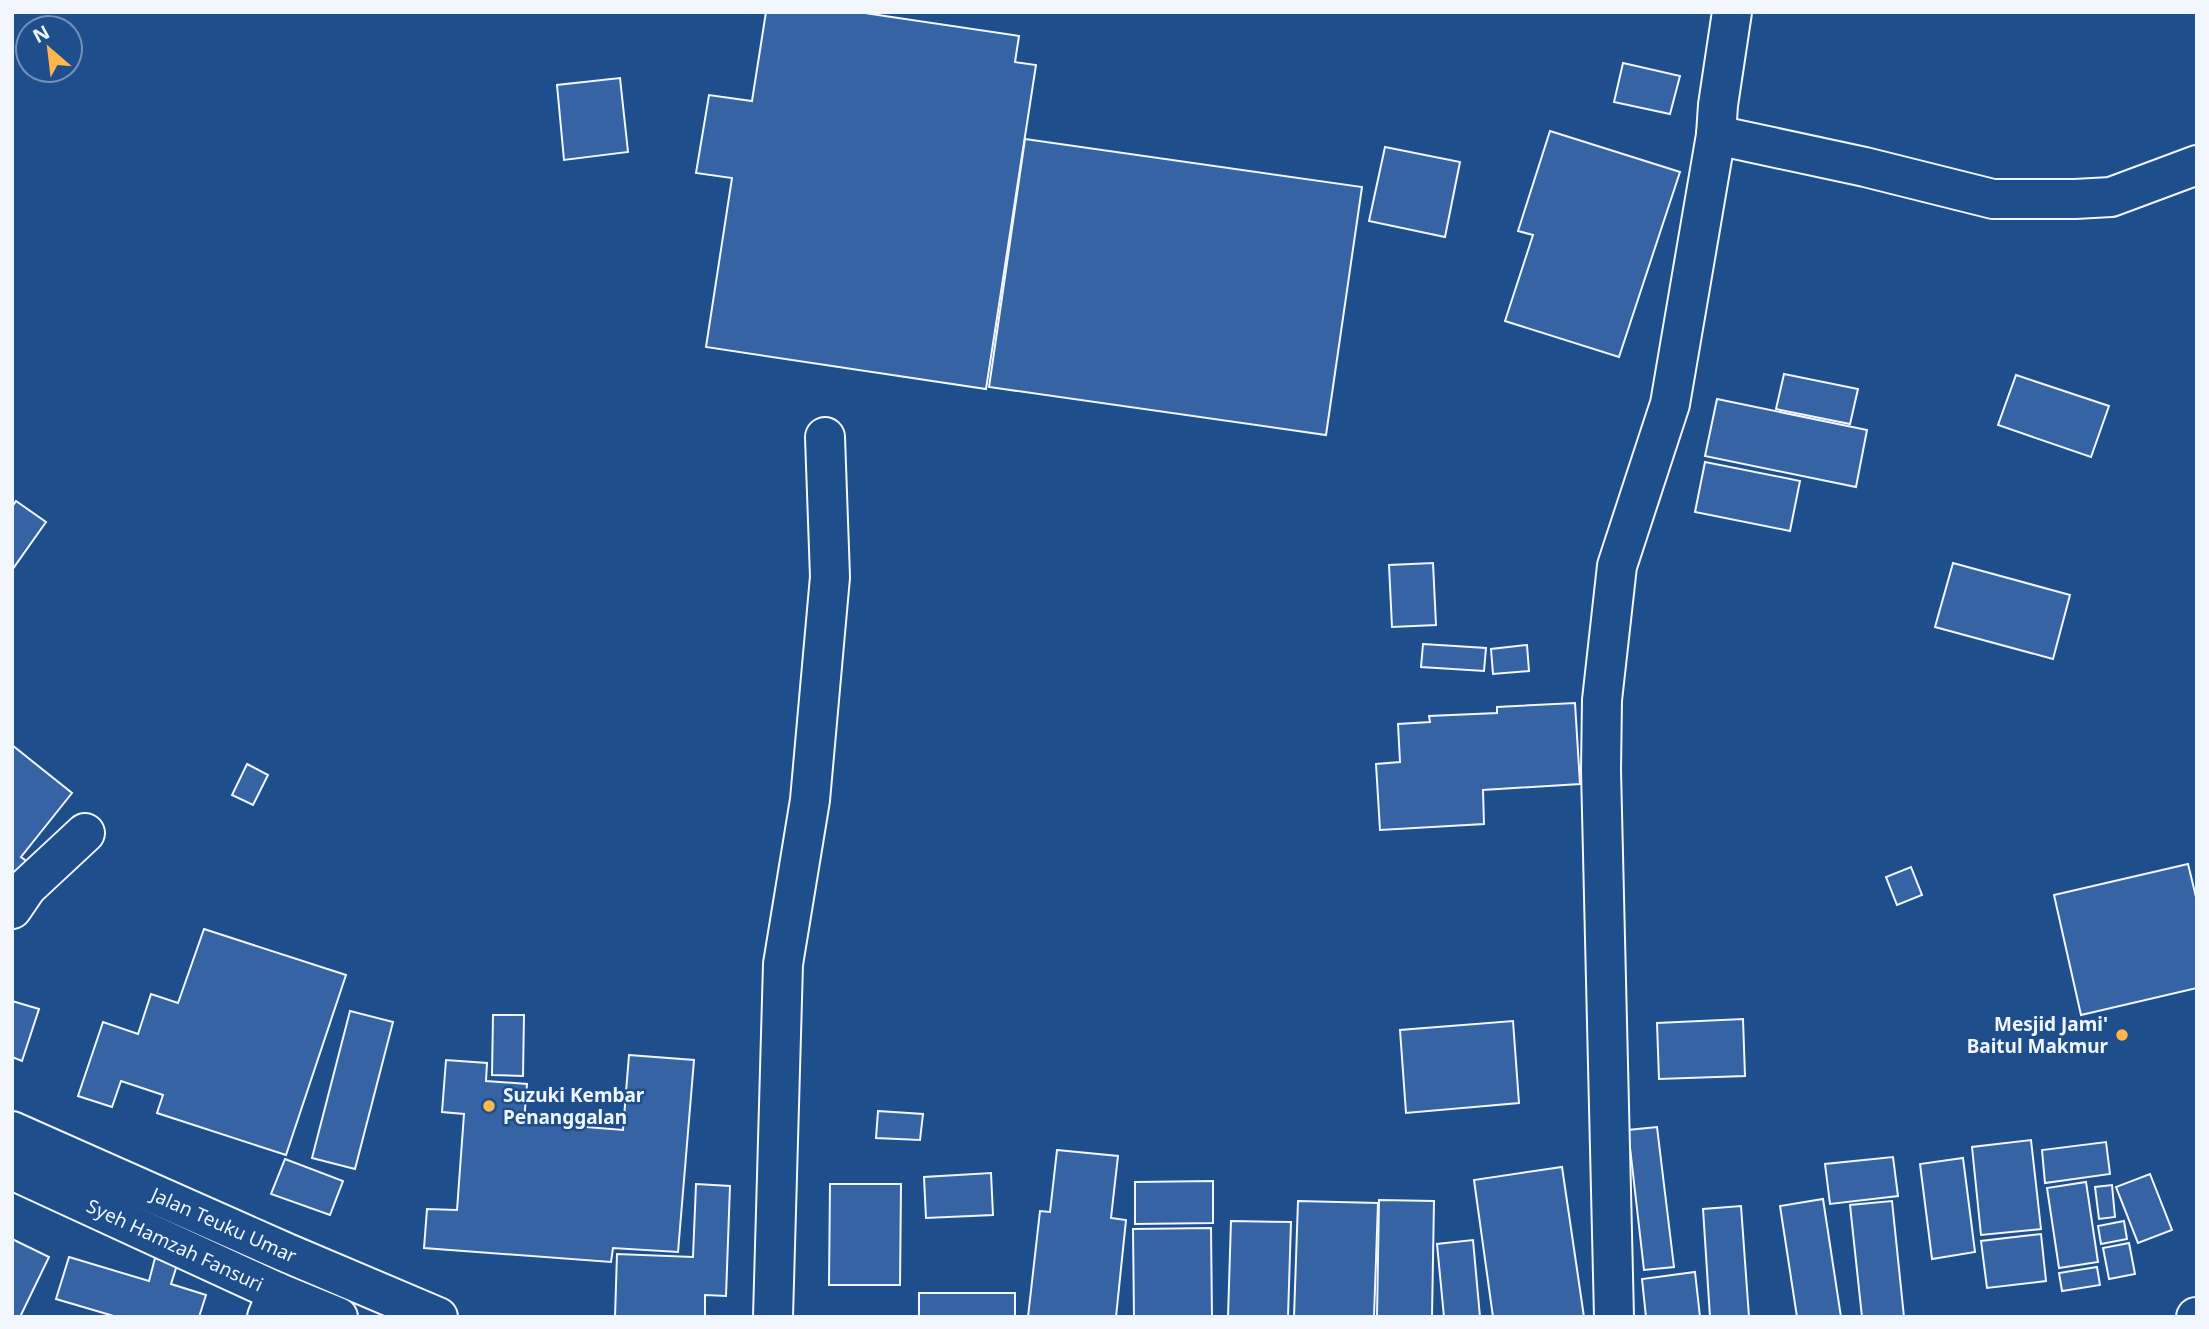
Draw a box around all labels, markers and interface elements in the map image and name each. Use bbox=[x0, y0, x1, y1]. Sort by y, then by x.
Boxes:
north arrow bbox=[14, 14, 84, 84]
text: N bbox=[28, 19, 54, 49]
place label: Mesjid Jami' Baitul Makmur bbox=[1967, 1011, 2109, 1059]
marker: Mesjid Jami' Baitul Makmur bbox=[2114, 1027, 2130, 1043]
place label: Suzuki Kembar Penanggalan bbox=[503, 1082, 645, 1130]
marker: Suzuki Kembar Penanggalan bbox=[481, 1098, 497, 1114]
street label: Jalan Teuku Umar bbox=[145, 1180, 301, 1269]
street label: Syeh Hamzah Fansuri bbox=[82, 1193, 268, 1297]

